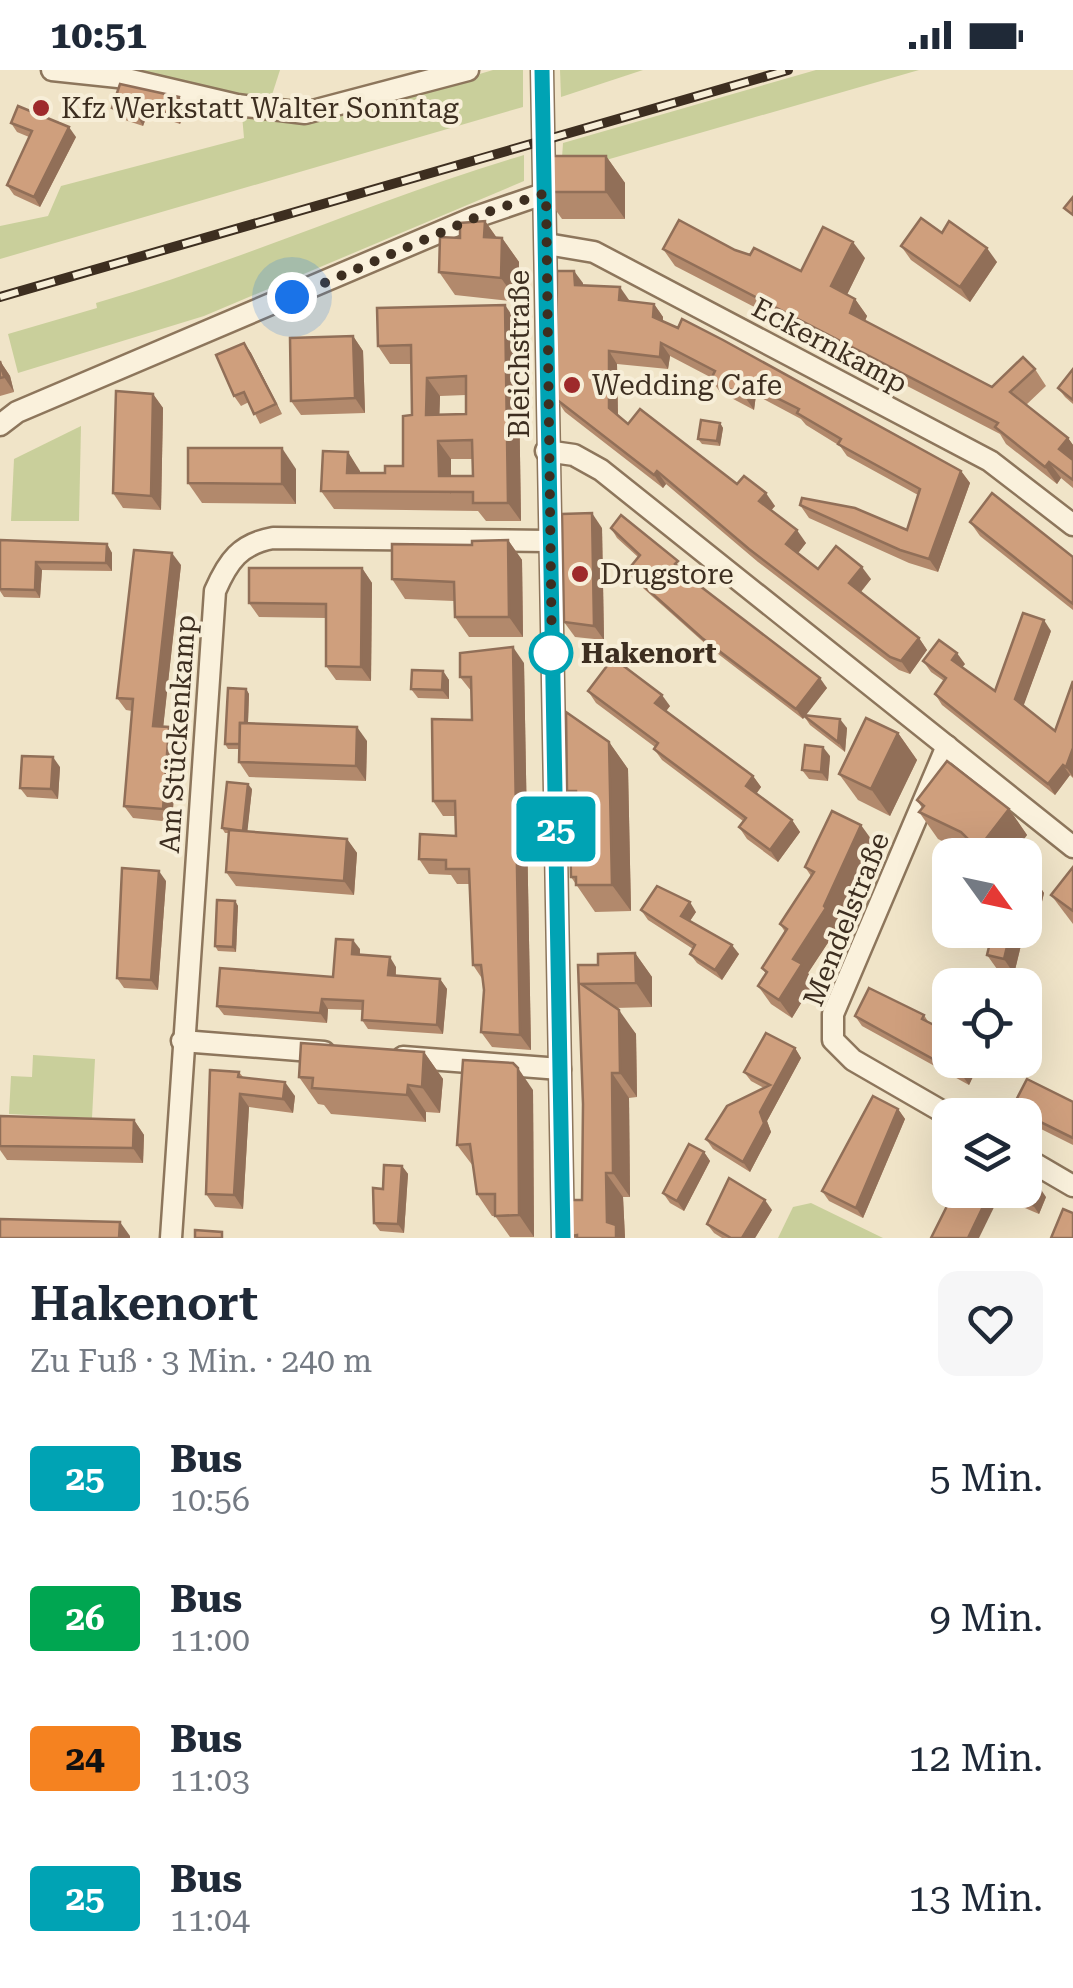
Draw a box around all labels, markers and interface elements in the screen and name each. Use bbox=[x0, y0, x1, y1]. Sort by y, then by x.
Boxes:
text: 10:51 bbox=[50, 13, 147, 57]
place label: Kfz Werkstatt Walter Sonntag bbox=[61, 92, 459, 125]
marker: Kfz Werkstatt Walter Sonntag bbox=[30, 97, 52, 119]
street label: Bleichstraße bbox=[503, 270, 536, 438]
your location bbox=[267, 272, 317, 322]
street label: Eckernkamp bbox=[747, 291, 913, 400]
place label: Wedding Cafe bbox=[592, 369, 782, 402]
marker: Wedding Cafe bbox=[561, 374, 583, 396]
place label: Drugstore bbox=[600, 558, 734, 591]
marker: Drugstore bbox=[569, 563, 591, 585]
street label: Am Stückenkamp bbox=[153, 614, 202, 854]
marker: Hakenort bbox=[530, 632, 572, 674]
place label: Hakenort bbox=[581, 637, 717, 670]
line badge: 25 bbox=[511, 796, 601, 862]
text: 25 bbox=[536, 809, 576, 850]
street label: Mendelstraße bbox=[797, 827, 896, 1011]
north arrow bbox=[932, 838, 1042, 948]
map controls bbox=[932, 838, 1042, 1208]
button: locate bbox=[932, 968, 1042, 1078]
button: layers bbox=[932, 1098, 1042, 1208]
button: heart bbox=[938, 1271, 1043, 1376]
text: Hakenort bbox=[30, 1276, 258, 1332]
text: Zu Fuß · 3 Min. · 240 m bbox=[30, 1342, 372, 1380]
text: Bus bbox=[170, 1437, 242, 1481]
text: 5 Min. bbox=[929, 1456, 1043, 1500]
text: 25 bbox=[65, 1458, 105, 1499]
text: 10:56 bbox=[170, 1481, 250, 1519]
text: Bus bbox=[170, 1577, 242, 1621]
text: 9 Min. bbox=[929, 1596, 1043, 1640]
text: 26 bbox=[65, 1598, 105, 1639]
text: 11:00 bbox=[170, 1621, 250, 1659]
text: Bus bbox=[170, 1717, 242, 1761]
text: 12 Min. bbox=[908, 1736, 1043, 1780]
text: 24 bbox=[65, 1738, 105, 1779]
text: 11:03 bbox=[170, 1761, 250, 1799]
text: Bus bbox=[170, 1857, 242, 1901]
text: 13 Min. bbox=[908, 1876, 1043, 1920]
text: 25 bbox=[65, 1878, 105, 1919]
text: 11:04 bbox=[170, 1901, 250, 1939]

